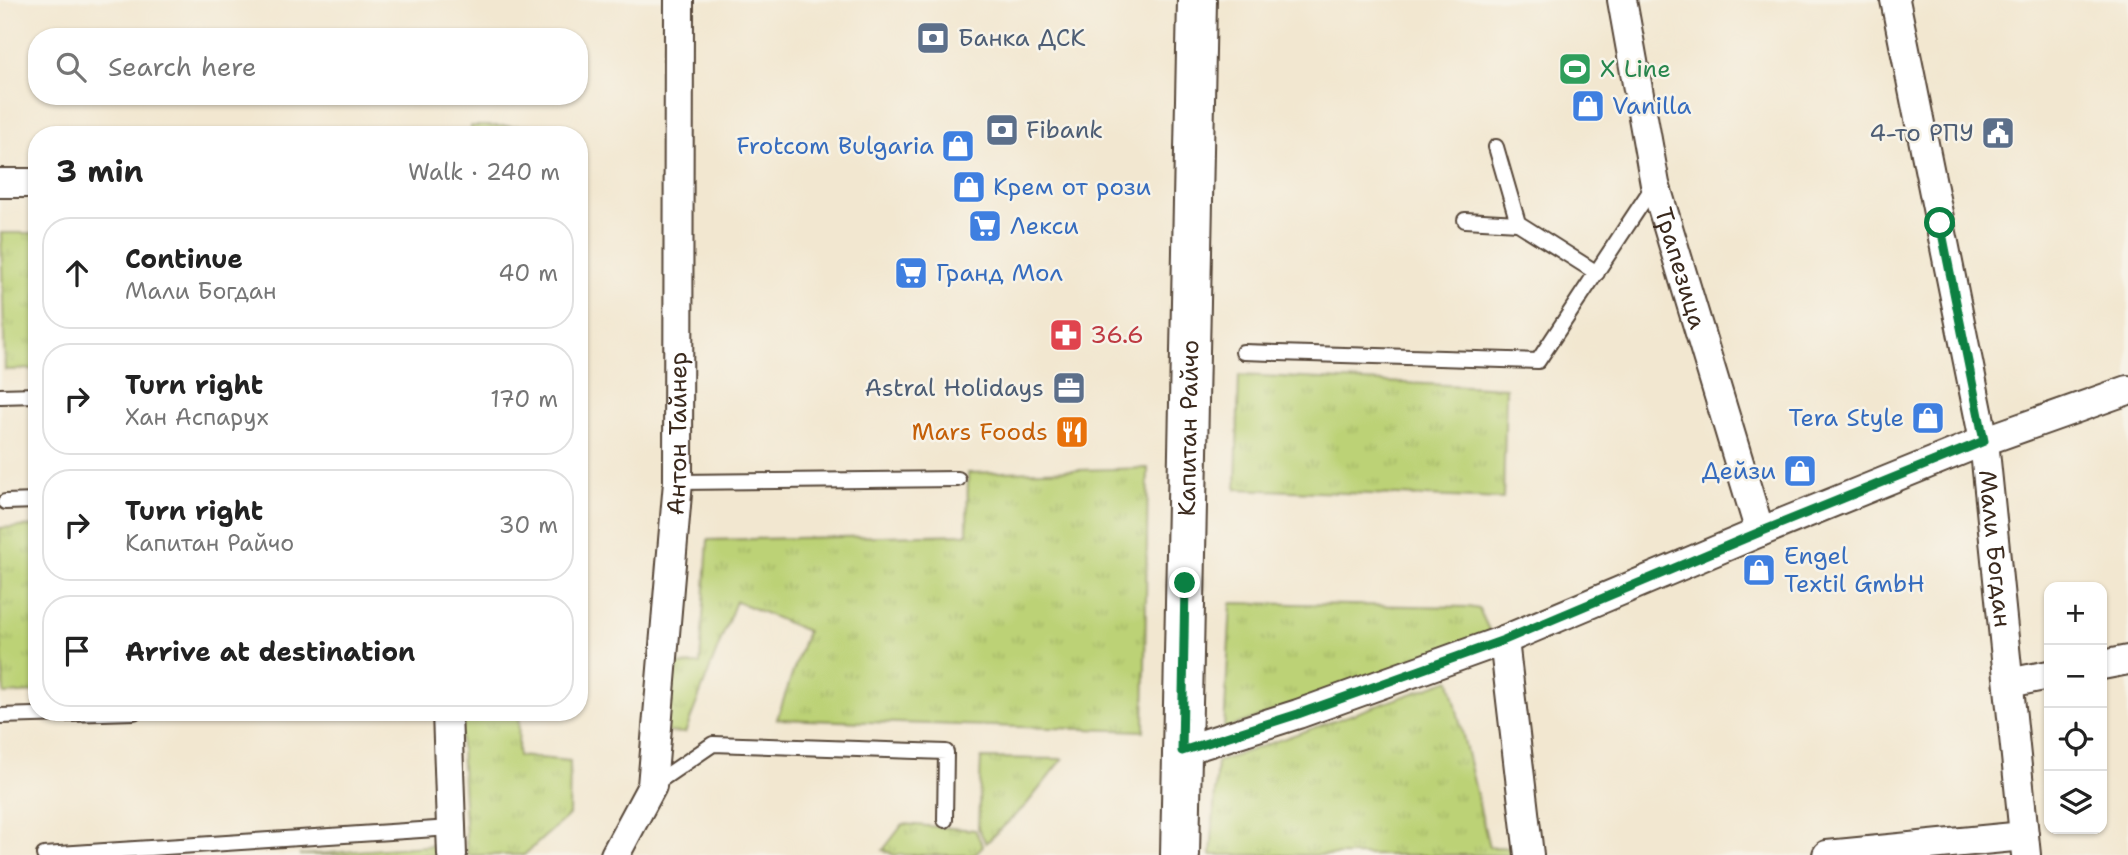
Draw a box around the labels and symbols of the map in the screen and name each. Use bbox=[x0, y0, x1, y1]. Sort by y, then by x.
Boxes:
bank icon: Банка ДСК bbox=[914, 19, 952, 57]
place label: Банка ДСК bbox=[958, 22, 1086, 54]
sports icon: X Line bbox=[1556, 50, 1594, 88]
place label: X Line bbox=[1600, 53, 1671, 85]
shop icon: Vanilla bbox=[1569, 87, 1607, 125]
place label: Vanilla bbox=[1612, 90, 1691, 122]
bank icon: Fibank bbox=[983, 111, 1021, 149]
place label: Fibank bbox=[1026, 114, 1103, 146]
public building icon: 4-то РПУ bbox=[1979, 114, 2017, 152]
place label: 4-то РПУ bbox=[1869, 117, 1974, 149]
shop icon: Frotcom Bulgaria bbox=[939, 127, 977, 165]
place label: Frotcom Bulgaria bbox=[736, 130, 934, 162]
shop icon: Крем от рози bbox=[950, 168, 988, 206]
place label: Крем от рози bbox=[993, 171, 1151, 203]
street label: Трапезица bbox=[1647, 204, 1714, 333]
supermarket icon: Лекси bbox=[966, 207, 1004, 245]
route start bbox=[1924, 207, 1955, 238]
place label: Лекси bbox=[1010, 210, 1079, 242]
supermarket icon: Гранд Мол bbox=[892, 254, 930, 292]
place label: Гранд Мол bbox=[936, 257, 1063, 289]
pharmacy icon: 36.6 bbox=[1047, 316, 1085, 354]
place label: 36.6 bbox=[1090, 319, 1144, 351]
street label: Капитан Райчо bbox=[1171, 339, 1206, 517]
street label: Антон Тайнер bbox=[659, 352, 694, 516]
office icon: Astral Holidays bbox=[1050, 369, 1088, 407]
place label: Astral Holidays bbox=[865, 372, 1044, 404]
shop icon: Tera Style bbox=[1909, 399, 1947, 437]
place label: Tera Style bbox=[1789, 402, 1904, 434]
restaurant icon: Mars Foods bbox=[1053, 413, 1091, 451]
place label: Mars Foods bbox=[911, 416, 1048, 448]
shop icon: Дейзи bbox=[1781, 452, 1819, 490]
place label: Дейзи bbox=[1702, 455, 1776, 487]
street label: Мали Богдан bbox=[1971, 468, 2019, 629]
place label: Engel Textil GmbH bbox=[1784, 540, 1925, 600]
shop icon: Engel Textil GmbH bbox=[1740, 551, 1778, 589]
route end bbox=[1169, 567, 1200, 598]

